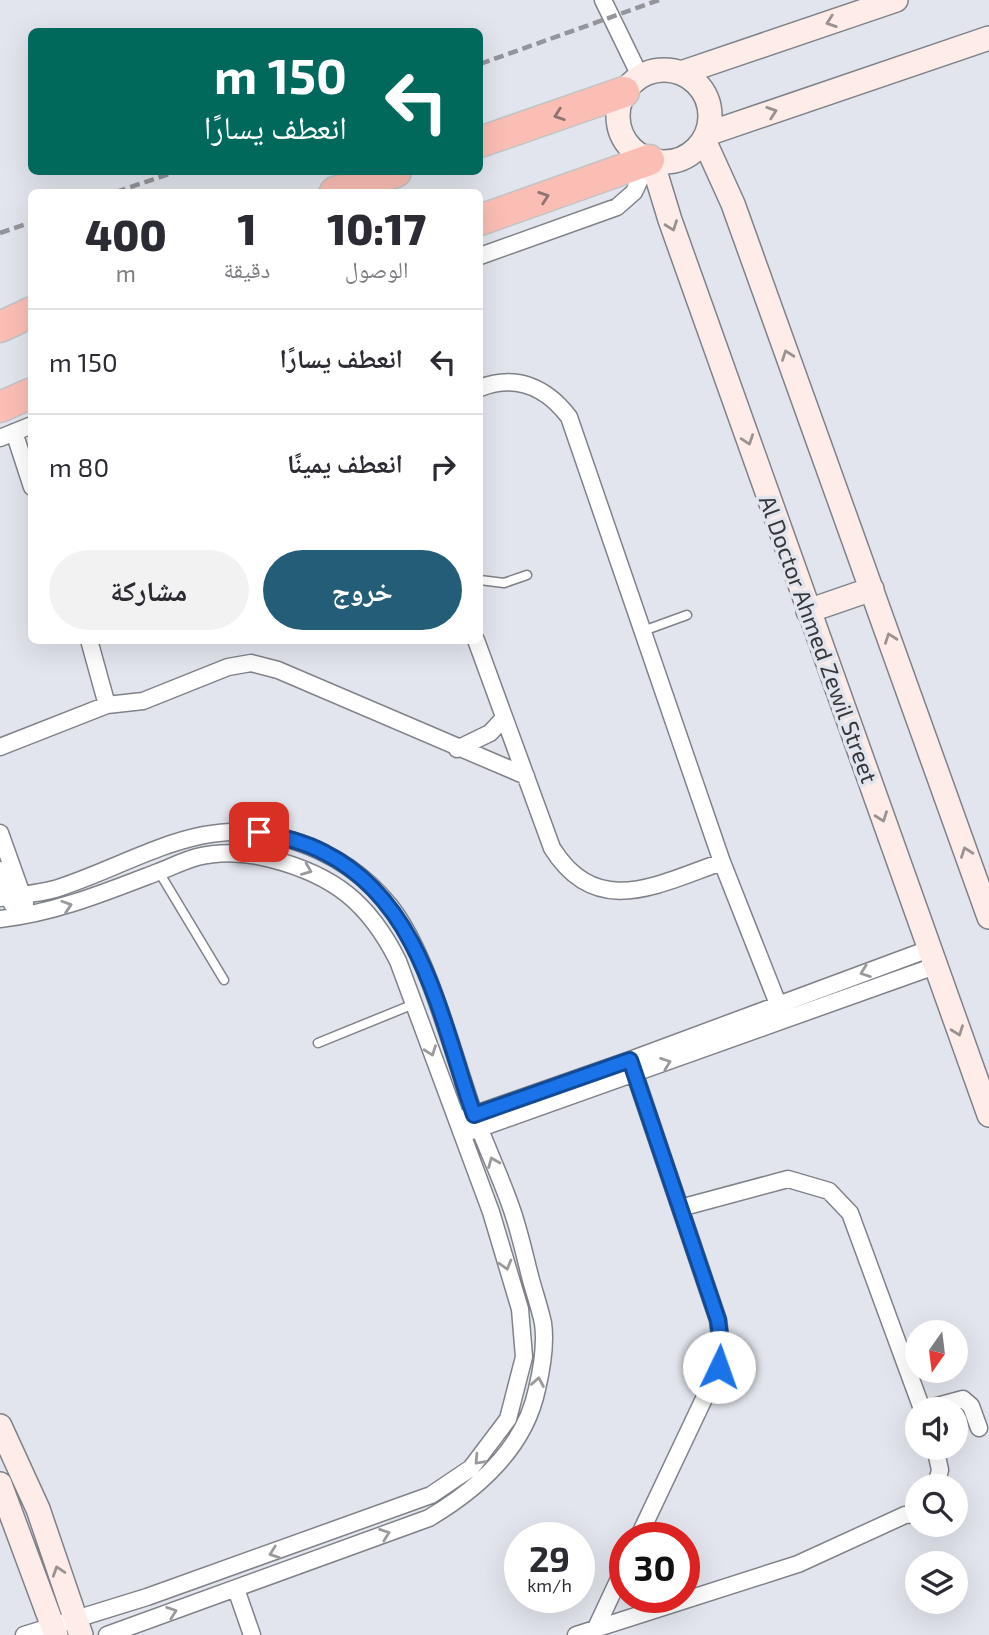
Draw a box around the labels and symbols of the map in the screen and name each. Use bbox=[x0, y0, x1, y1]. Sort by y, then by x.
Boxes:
one-way arrow bbox=[826, 14, 838, 28]
one-way arrow bbox=[765, 106, 777, 120]
one-way arrow bbox=[554, 107, 566, 121]
one-way arrow bbox=[537, 191, 549, 205]
one-way arrow bbox=[664, 219, 678, 231]
one-way arrow bbox=[781, 349, 795, 361]
one-way arrow bbox=[740, 434, 754, 446]
street label: Al Doctor Ahmed Zewil Street bbox=[754, 491, 884, 787]
one-way arrow bbox=[884, 632, 898, 644]
pin bbox=[229, 802, 289, 862]
one-way arrow bbox=[874, 810, 888, 822]
one-way arrow bbox=[960, 847, 974, 859]
one-way arrow bbox=[301, 861, 313, 875]
one-way arrow bbox=[60, 899, 72, 914]
one-way arrow bbox=[859, 964, 871, 978]
one-way arrow bbox=[950, 1024, 964, 1036]
one-way arrow bbox=[423, 1044, 437, 1056]
one-way arrow bbox=[659, 1057, 672, 1071]
one-way arrow bbox=[487, 1157, 501, 1169]
one-way arrow bbox=[498, 1259, 513, 1271]
north arrow bbox=[905, 1320, 968, 1382]
position arrow bbox=[682, 1330, 756, 1404]
one-way arrow bbox=[530, 1376, 545, 1388]
one-way arrow bbox=[475, 1452, 487, 1465]
speed limit sign: 30 bbox=[609, 1522, 700, 1613]
one-way arrow bbox=[379, 1528, 391, 1542]
one-way arrow bbox=[268, 1545, 280, 1559]
one-way arrow bbox=[52, 1565, 66, 1577]
one-way arrow bbox=[165, 1606, 177, 1620]

